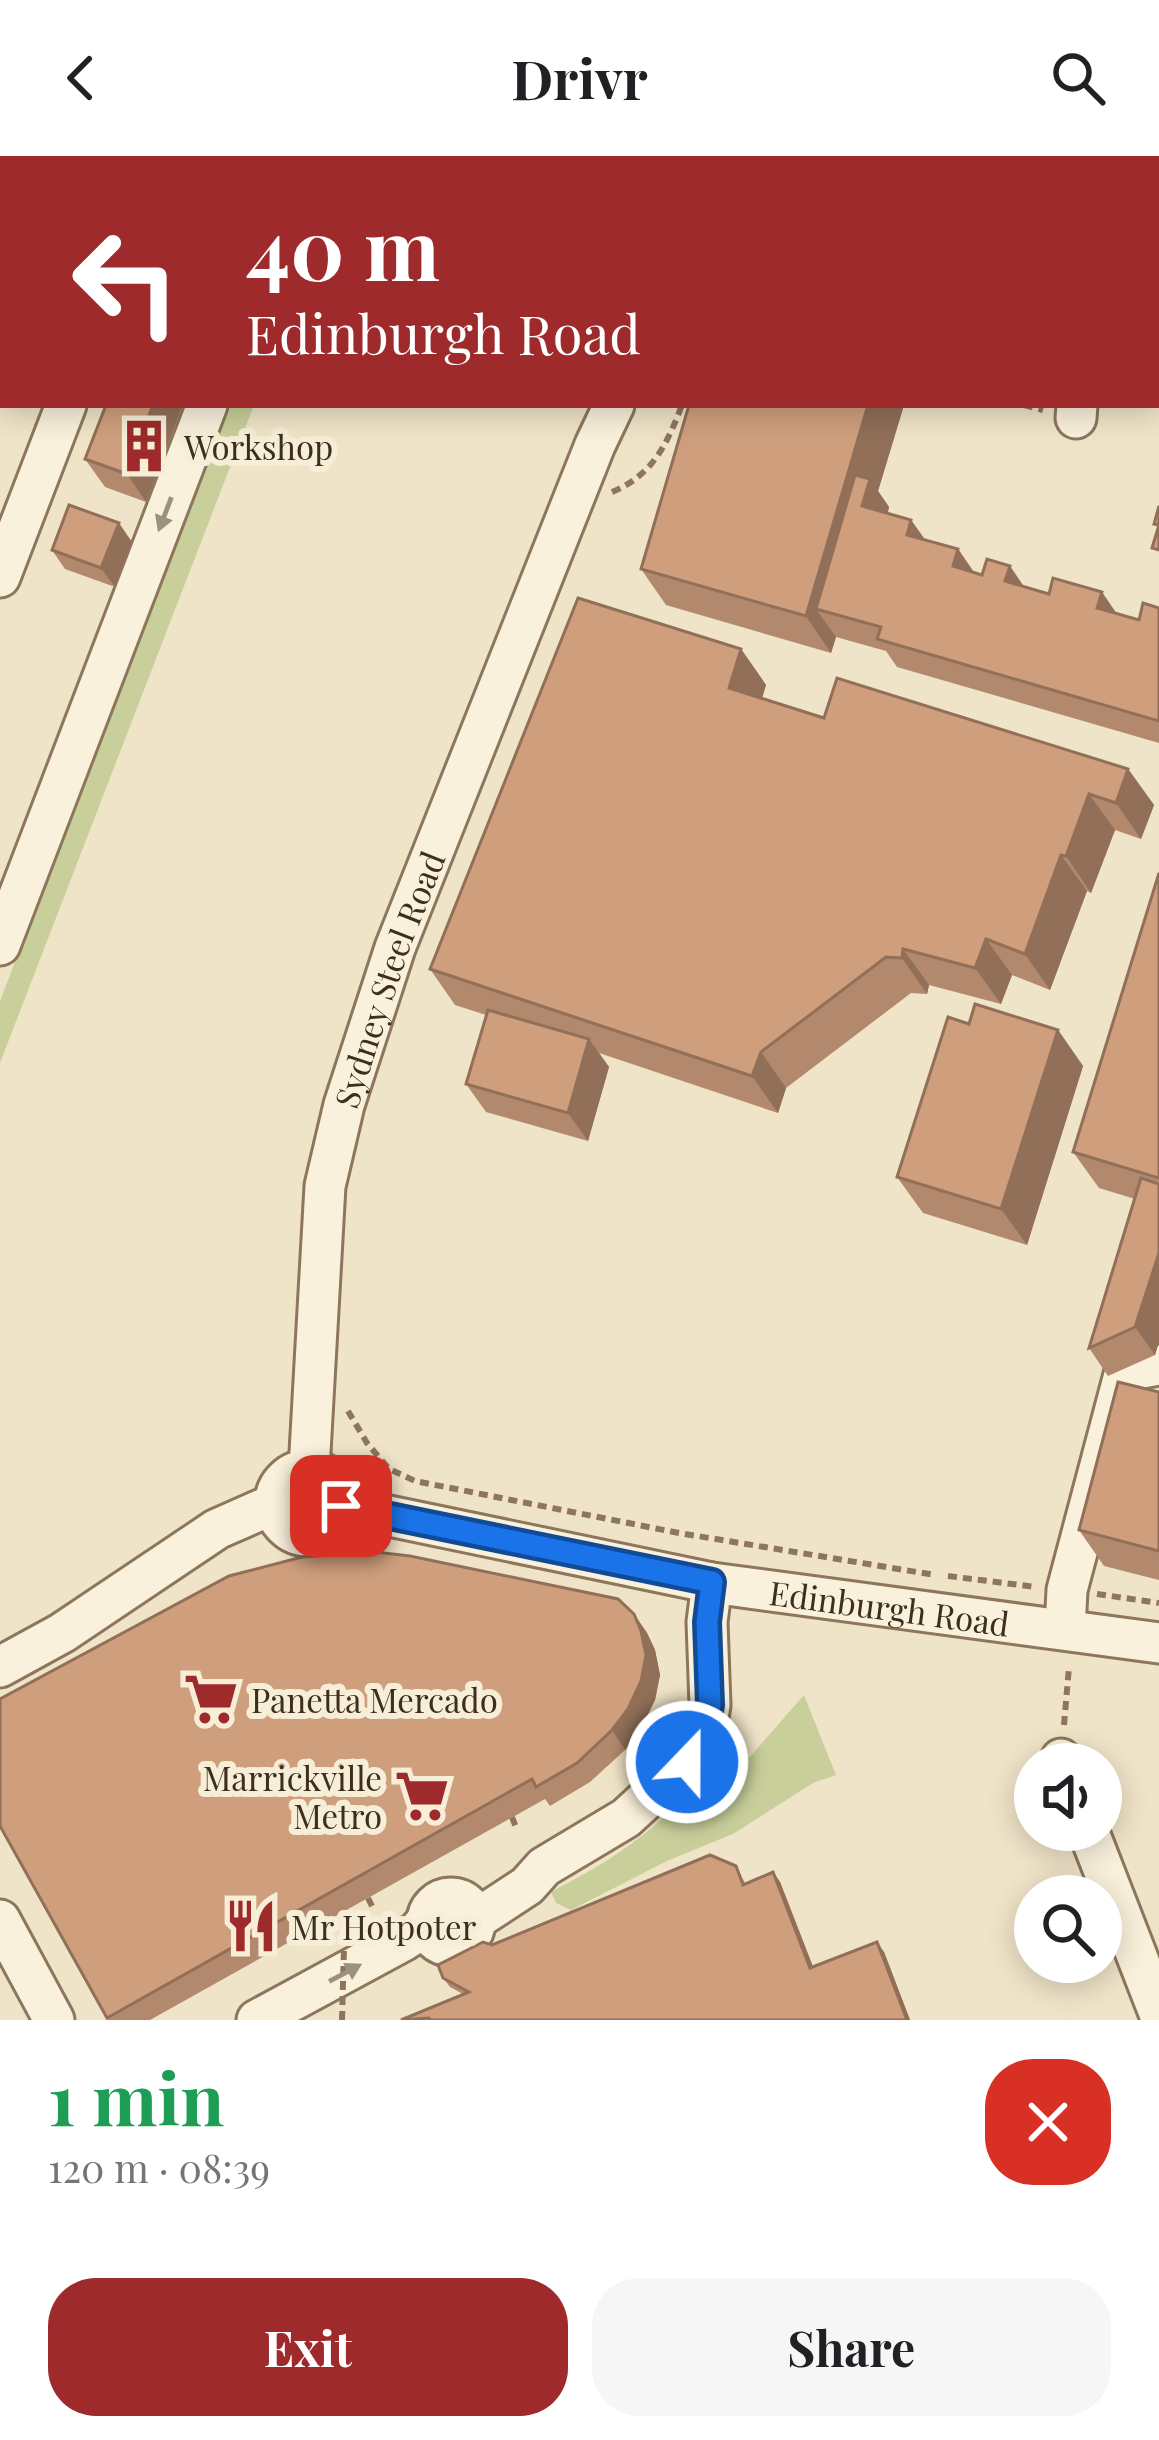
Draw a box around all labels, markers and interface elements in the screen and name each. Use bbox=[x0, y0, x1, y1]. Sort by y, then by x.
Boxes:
text: Drivr bbox=[511, 42, 648, 114]
icon: back bbox=[48, 45, 114, 111]
icon: search bbox=[1045, 45, 1111, 111]
text: 40 m bbox=[246, 190, 440, 302]
icon: left bbox=[48, 204, 204, 360]
text: Edinburgh Road bbox=[246, 297, 641, 369]
building icon: Workshop bbox=[115, 417, 173, 475]
place label: Workshop bbox=[183, 424, 333, 468]
one-way arrow bbox=[154, 497, 173, 533]
street label: Sydney Steel Road bbox=[323, 844, 453, 1113]
pin bbox=[290, 1455, 392, 1557]
icon: arrive bbox=[308, 1473, 374, 1539]
street label: Edinburgh Road bbox=[767, 1569, 1012, 1645]
supermarket icon: Panetta Mercado bbox=[182, 1670, 240, 1728]
place label: Panetta Mercado bbox=[251, 1677, 498, 1721]
position arrow bbox=[624, 1699, 750, 1825]
map controls bbox=[1014, 1743, 1122, 1983]
button: sound bbox=[1014, 1743, 1122, 1851]
place label: Marrickville Metro bbox=[203, 1755, 382, 1837]
supermarket icon: Marrickville Metro bbox=[393, 1767, 451, 1825]
button: search bbox=[1014, 1875, 1122, 1983]
restaurant icon: Mr Hotpoter bbox=[222, 1897, 280, 1955]
place label: Mr Hotpoter bbox=[291, 1904, 477, 1948]
one-way arrow bbox=[327, 1963, 362, 1984]
text: 1 min bbox=[48, 2048, 224, 2144]
button: close bbox=[985, 2059, 1111, 2185]
text: 120 m · 08:39 bbox=[48, 2141, 270, 2193]
button: Exit bbox=[48, 2278, 568, 2416]
button: Share bbox=[592, 2278, 1111, 2416]

